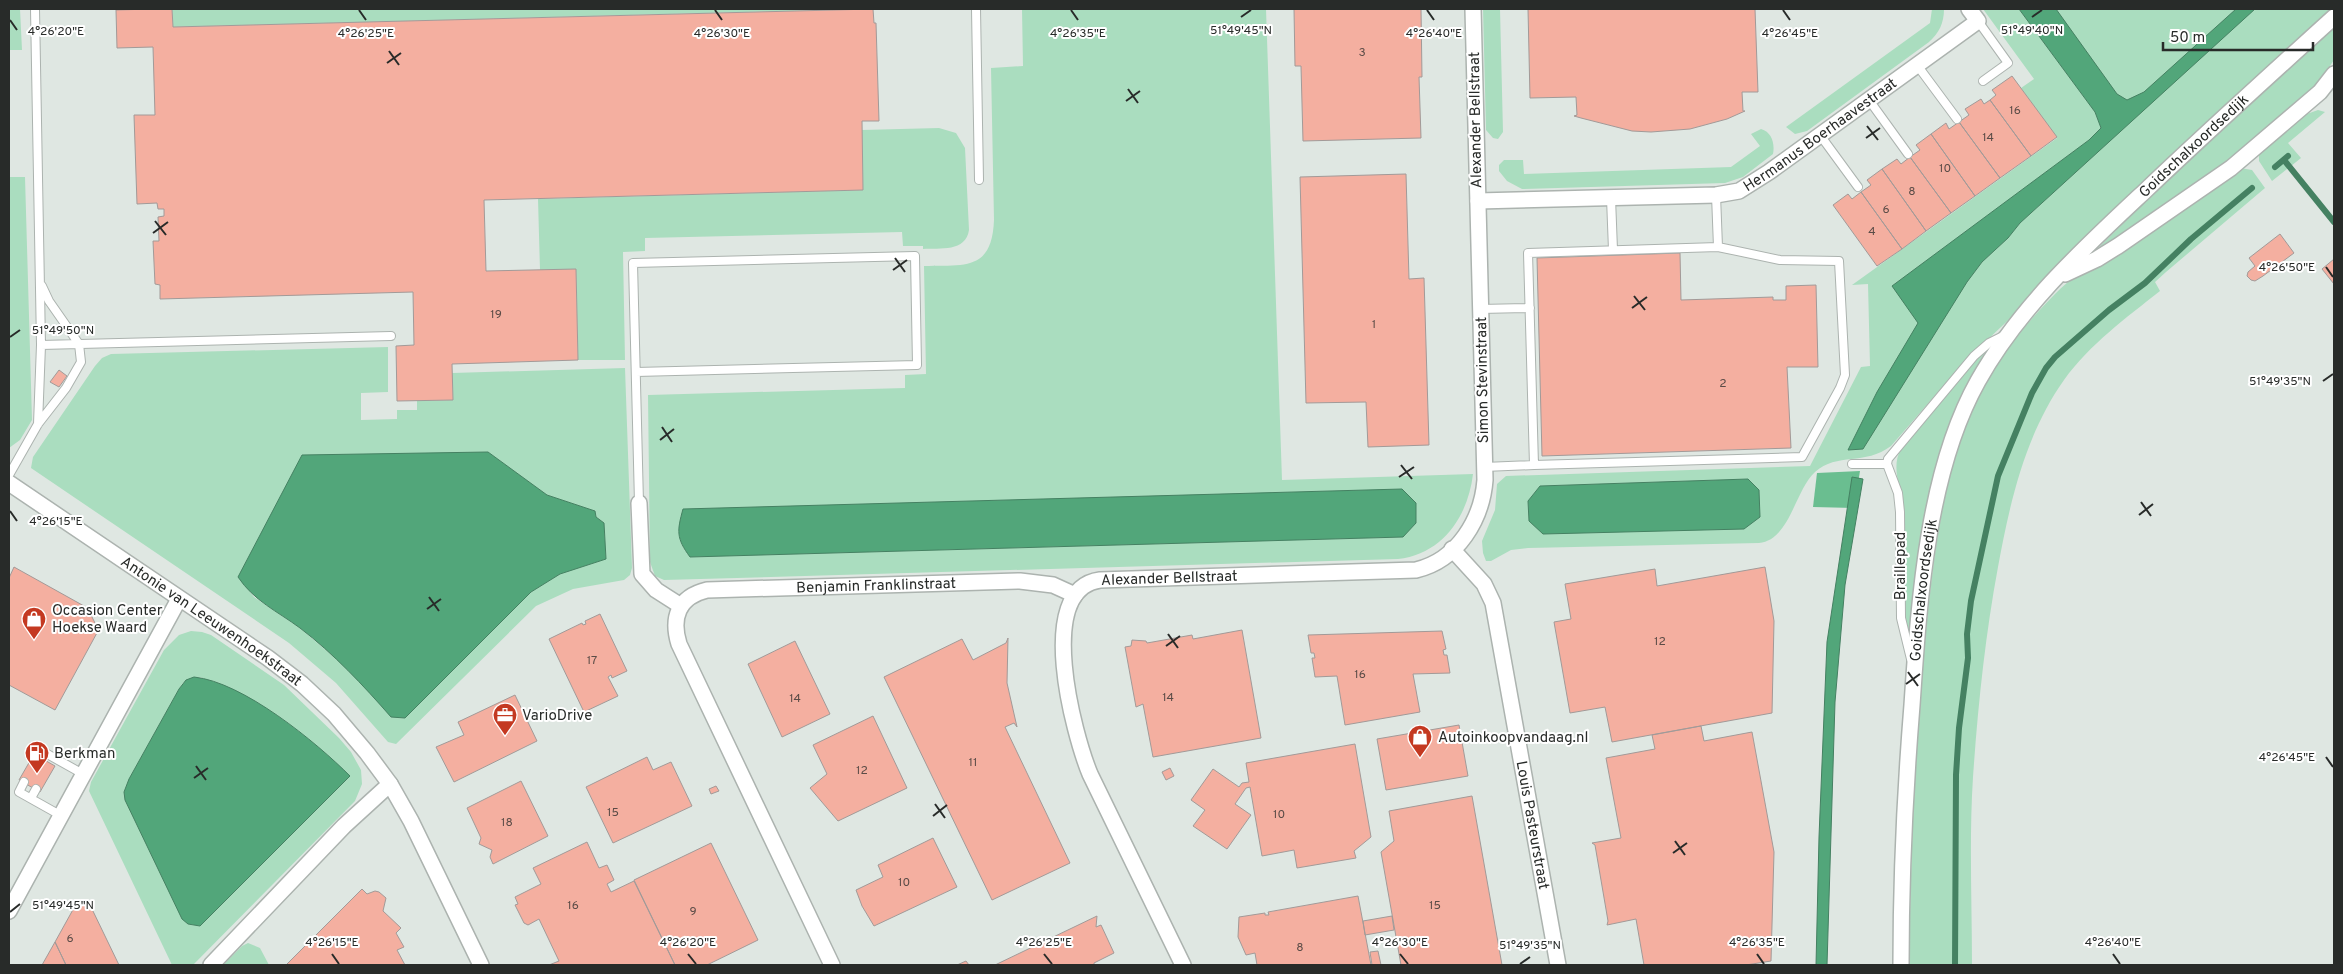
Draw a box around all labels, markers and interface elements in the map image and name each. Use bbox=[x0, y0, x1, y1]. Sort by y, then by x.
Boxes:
scale bar bbox=[2163, 20, 2313, 52]
text: 51°49'45"N bbox=[1210, 23, 1272, 39]
text: 51°49'40"N bbox=[2001, 23, 2063, 39]
text: 4°26'20"E bbox=[28, 24, 84, 40]
text: 4°26'25"E bbox=[338, 26, 394, 42]
text: 4°26'30"E bbox=[694, 26, 750, 42]
text: 4°26'35"E bbox=[1050, 26, 1106, 42]
text: 4°26'40"E bbox=[1406, 26, 1462, 42]
text: 4°26'45"E bbox=[1762, 26, 1818, 42]
text: 50 m bbox=[2170, 29, 2205, 48]
house number: 3 bbox=[1358, 45, 1366, 61]
street label: Alexander Bellstraat bbox=[1466, 52, 1487, 188]
street label: Hermanus Boerhaavestraat bbox=[1740, 75, 1901, 197]
street label: Goidschalxoordsedijk bbox=[2136, 91, 2254, 203]
house number: 16 bbox=[2009, 103, 2021, 119]
house number: 14 bbox=[1982, 130, 1994, 146]
house number: 10 bbox=[1939, 161, 1951, 177]
house number: 8 bbox=[1908, 184, 1916, 200]
house number: 6 bbox=[1882, 202, 1890, 218]
house number: 4 bbox=[1868, 224, 1876, 240]
text: 4°26'50"E bbox=[2259, 260, 2315, 276]
house number: 19 bbox=[490, 307, 502, 323]
street label: Simon Stevinstraat bbox=[1473, 316, 1494, 444]
house number: 1 bbox=[1372, 317, 1376, 333]
text: 51°49'50"N bbox=[32, 323, 94, 339]
text: 51°49'35"N bbox=[2249, 374, 2311, 390]
house number: 2 bbox=[1719, 376, 1727, 392]
text: 4°26'15"E bbox=[29, 514, 83, 530]
street label: Goidschalxoordsedijk bbox=[1907, 517, 1943, 662]
street label: Braillepad bbox=[1892, 532, 1911, 600]
street label: Antonie van Leeuwenhoekstraat bbox=[116, 553, 305, 691]
street label: Alexander Bellstraat bbox=[1101, 568, 1238, 591]
street label: Benjamin Franklinstraat bbox=[796, 575, 956, 598]
place label: Occasion Center Hoekse Waard bbox=[52, 602, 163, 638]
shop icon: Occasion Center Hoekse Waard bbox=[21, 606, 47, 640]
house number: 12 bbox=[1654, 634, 1666, 650]
house number: 17 bbox=[587, 653, 597, 669]
house number: 16 bbox=[1354, 667, 1366, 683]
house number: 14 bbox=[1162, 690, 1174, 706]
house number: 14 bbox=[789, 691, 801, 707]
office icon: VarioDrive bbox=[492, 702, 518, 736]
place label: VarioDrive bbox=[522, 707, 592, 726]
shop icon: Autoinkoopvandaag.nl bbox=[1407, 724, 1433, 758]
place label: Autoinkoopvandaag.nl bbox=[1438, 729, 1588, 748]
fuel station icon: Berkman bbox=[24, 740, 50, 774]
place label: Berkman bbox=[54, 745, 115, 764]
text: 4°26'45"E bbox=[2259, 750, 2315, 766]
house number: 11 bbox=[969, 755, 977, 771]
street label: Louis Pasteurstraat bbox=[1511, 759, 1552, 891]
house number: 12 bbox=[856, 763, 868, 779]
house number: 15 bbox=[607, 805, 619, 821]
house number: 10 bbox=[1273, 807, 1285, 823]
house number: 18 bbox=[501, 815, 513, 831]
house number: 10 bbox=[898, 875, 910, 891]
text: 51°49'45"N bbox=[32, 898, 94, 914]
house number: 16 bbox=[567, 898, 579, 914]
house number: 15 bbox=[1429, 898, 1441, 914]
house number: 9 bbox=[689, 904, 697, 920]
house number: 6 bbox=[66, 931, 74, 947]
text: 4°26'15"E bbox=[305, 935, 359, 951]
text: 4°26'20"E bbox=[660, 935, 716, 951]
text: 4°26'25"E bbox=[1016, 935, 1072, 951]
text: 4°26'30"E bbox=[1372, 935, 1428, 951]
text: 4°26'35"E bbox=[1729, 935, 1785, 951]
text: 4°26'40"E bbox=[2085, 935, 2141, 951]
text: 51°49'35"N bbox=[1499, 938, 1561, 954]
house number: 8 bbox=[1296, 940, 1304, 956]

